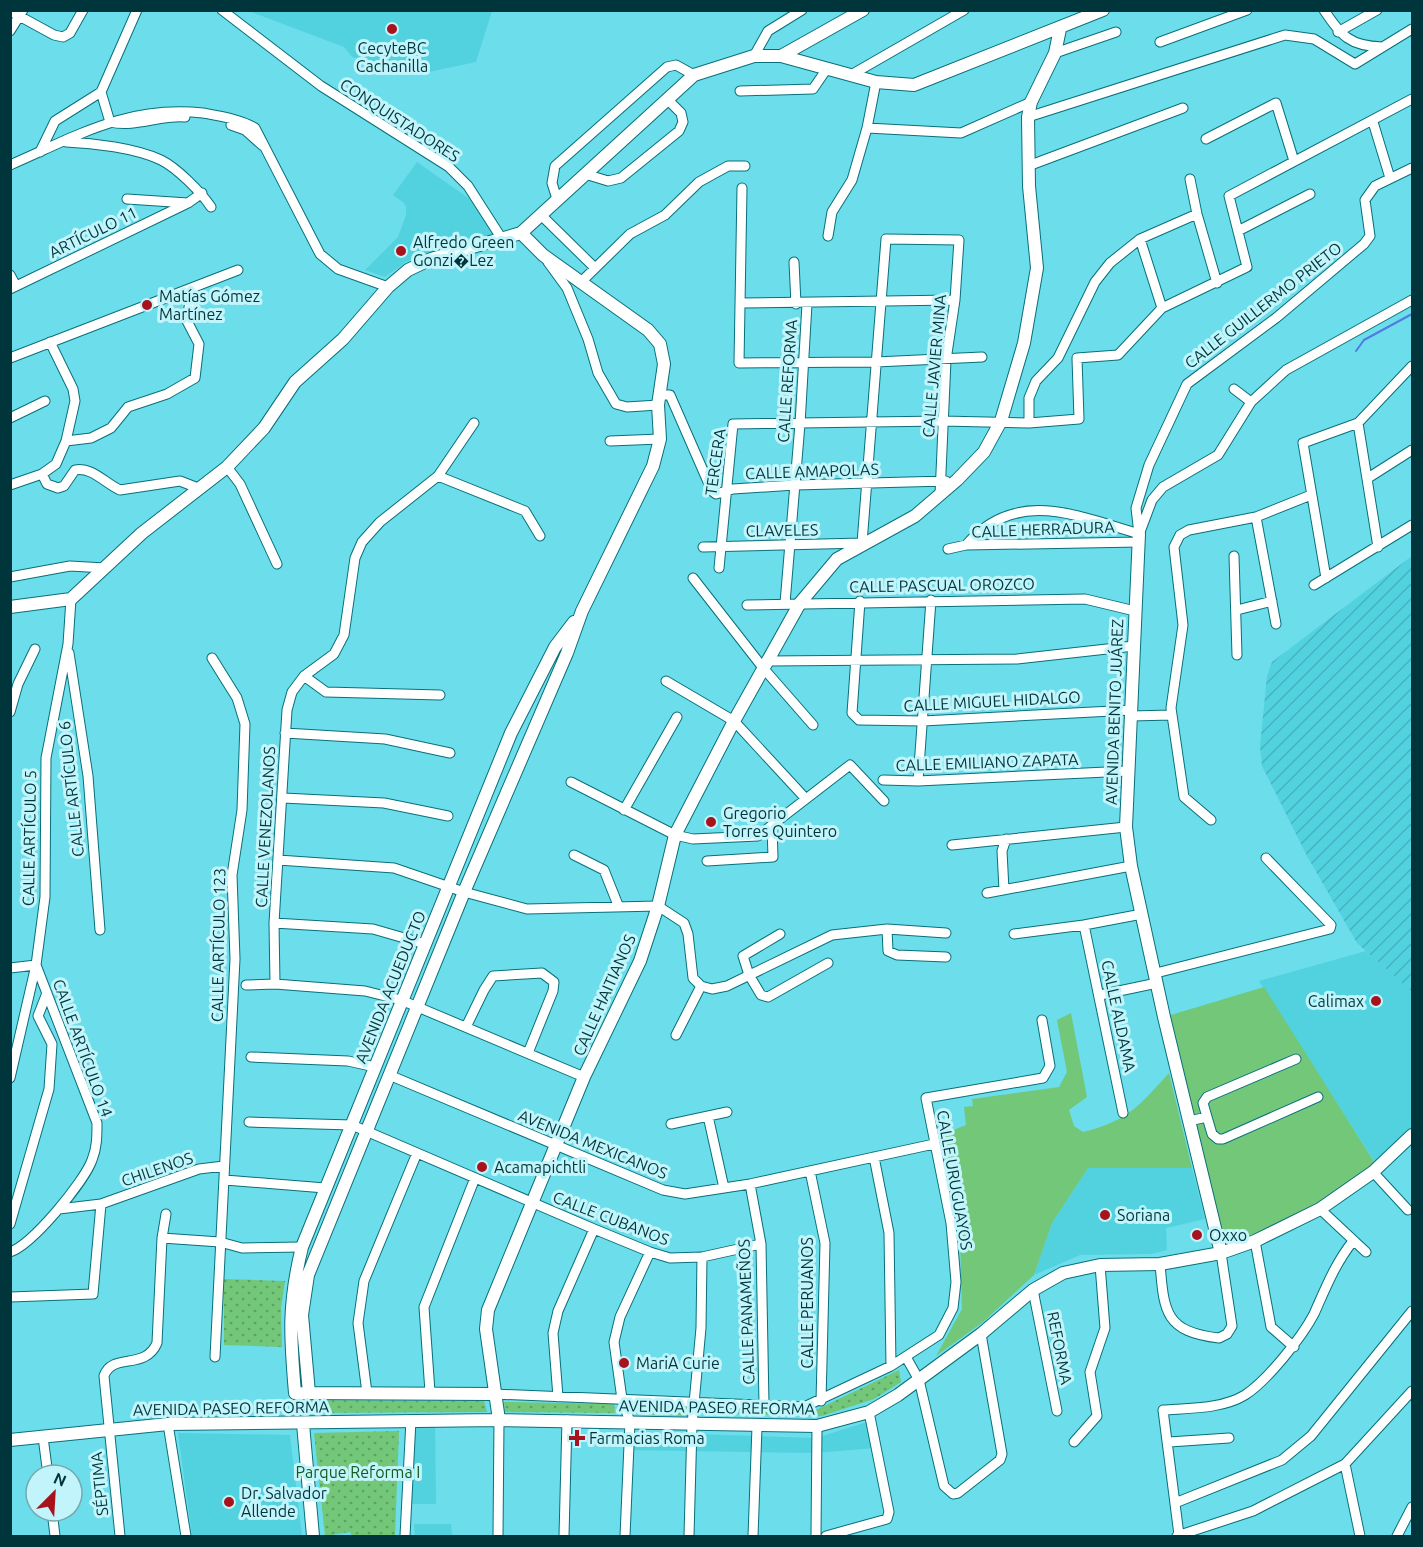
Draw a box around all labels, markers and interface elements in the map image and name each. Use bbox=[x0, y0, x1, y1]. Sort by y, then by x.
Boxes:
marker: CecyteBC Cachanilla bbox=[385, 22, 399, 36]
place label: CecyteBC Cachanilla bbox=[356, 39, 428, 75]
street label: CONQUISTADORES bbox=[337, 75, 463, 165]
street label: ARTÍCULO 11 bbox=[45, 201, 140, 261]
place label: Alfredo Green Gonzi�Lez bbox=[413, 233, 514, 269]
street label: CALLE GUILLERMO PRIETO bbox=[1181, 238, 1345, 372]
marker: Alfredo Green Gonzi�Lez bbox=[394, 244, 408, 258]
place label: Matías Gómez Martínez bbox=[159, 287, 260, 323]
street label: CALLE JAVIER MINA bbox=[919, 293, 949, 438]
marker: Matías Gómez Martínez bbox=[140, 298, 154, 312]
street label: CALLE REFORMA bbox=[774, 318, 800, 443]
street label: TERCERA bbox=[701, 427, 729, 497]
street label: CALLE AMAPOLAS bbox=[745, 460, 879, 482]
street label: CALLE HERRADURA bbox=[971, 517, 1116, 540]
street label: CLAVELES bbox=[746, 520, 818, 540]
street label: CALLE PASCUAL OROZCO bbox=[849, 574, 1035, 596]
street label: AVENIDA BENITO JUÁREZ bbox=[1100, 619, 1126, 805]
street label: CALLE MIGUEL HIDALGO bbox=[903, 687, 1081, 715]
street label: CALLE ARTÍCULO 6 bbox=[53, 720, 87, 858]
street label: CALLE VENEZOLANOS bbox=[252, 746, 278, 908]
street label: CALLE EMILIANO ZAPATA bbox=[895, 750, 1079, 774]
street label: CALLE ARTÍCULO 5 bbox=[17, 770, 39, 906]
place label: Gregorio Torres Quintero bbox=[723, 804, 837, 840]
marker: Gregorio Torres Quintero bbox=[704, 815, 718, 829]
street label: CALLE ARTÍCULO 123 bbox=[206, 868, 228, 1022]
street label: AVENIDA ACUEDUCTO bbox=[351, 908, 429, 1066]
street label: CALLE HAITIANOS bbox=[569, 932, 639, 1058]
street label: CALLE ALDAMA bbox=[1098, 958, 1140, 1074]
street label: CALLE ARTÍCULO 14 bbox=[50, 976, 118, 1119]
place label: Calimax bbox=[1308, 992, 1364, 1010]
marker: Calimax bbox=[1369, 994, 1383, 1008]
street label: AVENIDA MEXICANOS bbox=[516, 1106, 670, 1182]
street label: CALLE URUGUAYOS bbox=[934, 1109, 976, 1251]
street label: CHILENOS bbox=[119, 1148, 195, 1190]
place label: Acamapichtli bbox=[494, 1158, 586, 1176]
marker: Acamapichtli bbox=[475, 1160, 489, 1174]
street label: CALLE CUBANOS bbox=[550, 1188, 672, 1248]
place label: Soriana bbox=[1117, 1206, 1170, 1224]
marker: Soriana bbox=[1098, 1208, 1112, 1222]
place label: Oxxo bbox=[1209, 1226, 1247, 1244]
marker: Oxxo bbox=[1190, 1228, 1204, 1242]
street label: CALLE PERUANOS bbox=[798, 1237, 816, 1369]
street label: CALLE PANAMEÑOS bbox=[733, 1239, 758, 1385]
street label: REFORMA bbox=[1044, 1310, 1076, 1387]
place label: MariA Curie bbox=[636, 1354, 720, 1372]
marker: MariA Curie bbox=[617, 1356, 631, 1370]
street label: AVENIDA PASEO REFORMA bbox=[619, 1396, 816, 1418]
street label: AVENIDA PASEO REFORMA bbox=[133, 1397, 330, 1419]
place label: Farmacias Roma bbox=[589, 1429, 705, 1447]
marker: Farmacias Roma bbox=[570, 1431, 584, 1445]
street label: SÉPTIMA bbox=[85, 1451, 111, 1517]
north arrow bbox=[24, 1463, 84, 1523]
park label: Parque Reforma I bbox=[296, 1463, 420, 1481]
text: N bbox=[51, 1469, 69, 1490]
place label: Dr. Salvador Allende bbox=[241, 1484, 327, 1520]
marker: Dr. Salvador Allende bbox=[222, 1495, 236, 1509]

